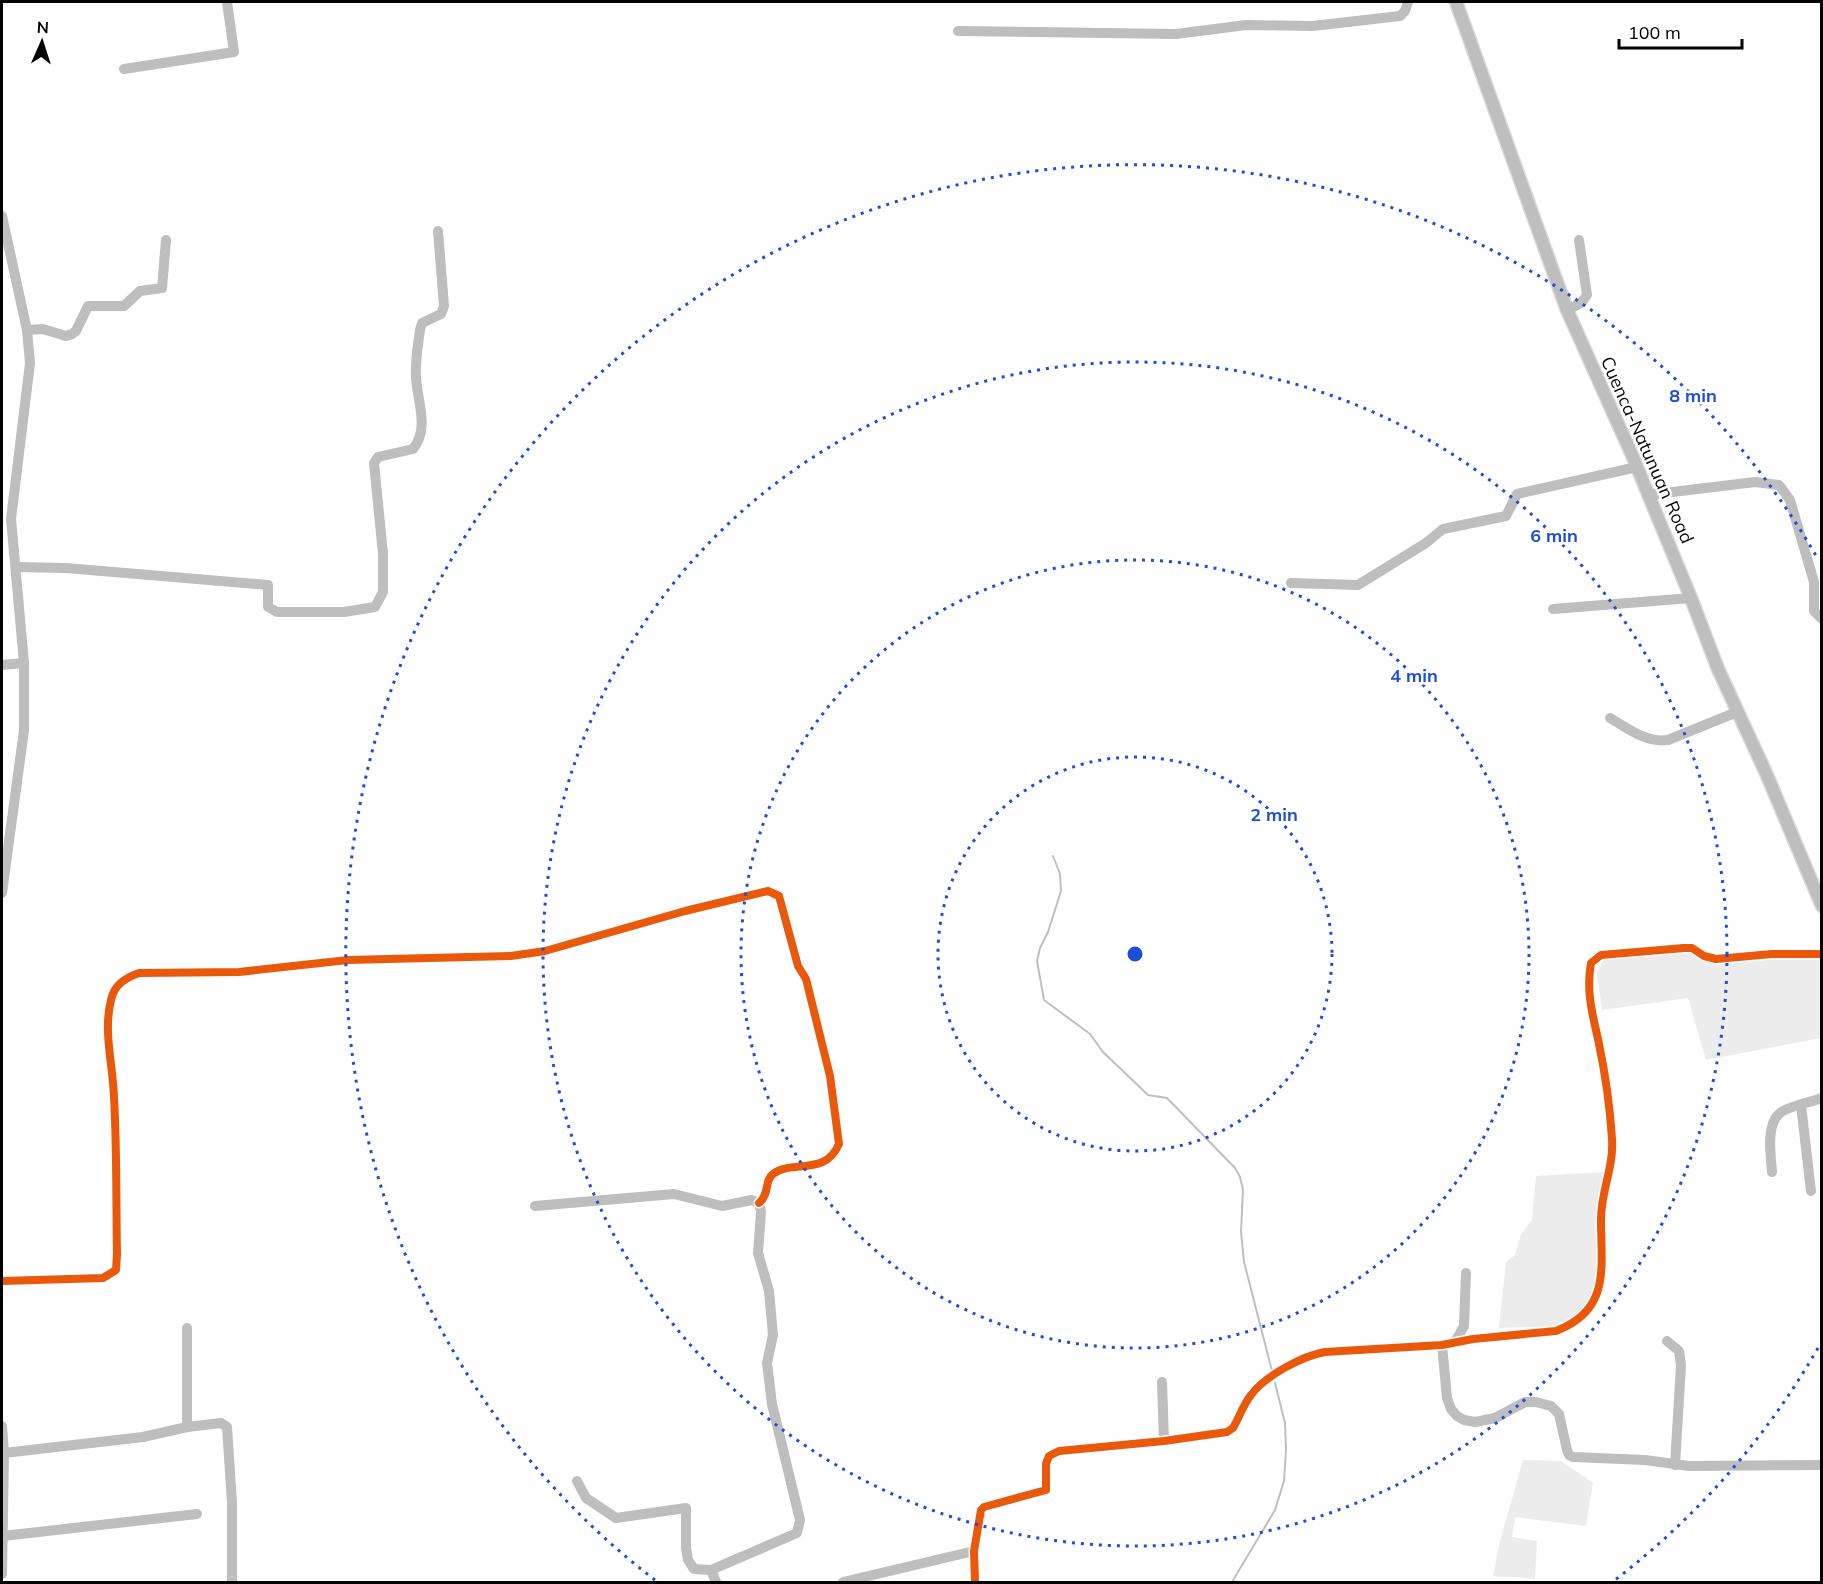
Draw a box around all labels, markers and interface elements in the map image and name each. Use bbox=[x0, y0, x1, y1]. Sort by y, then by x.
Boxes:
north arrow bbox=[12, 12, 72, 72]
scale bar bbox=[1619, 12, 1742, 50]
text: N bbox=[36, 17, 49, 37]
text: 100 m bbox=[1628, 21, 1681, 44]
street label: Cuenca-Natunuan Road bbox=[1596, 353, 1699, 547]
text: 8 min bbox=[1669, 384, 1717, 407]
text: 6 min bbox=[1530, 524, 1578, 547]
text: 4 min bbox=[1390, 664, 1438, 687]
text: 2 min bbox=[1250, 803, 1298, 826]
centre of rings bbox=[1125, 944, 1145, 964]

